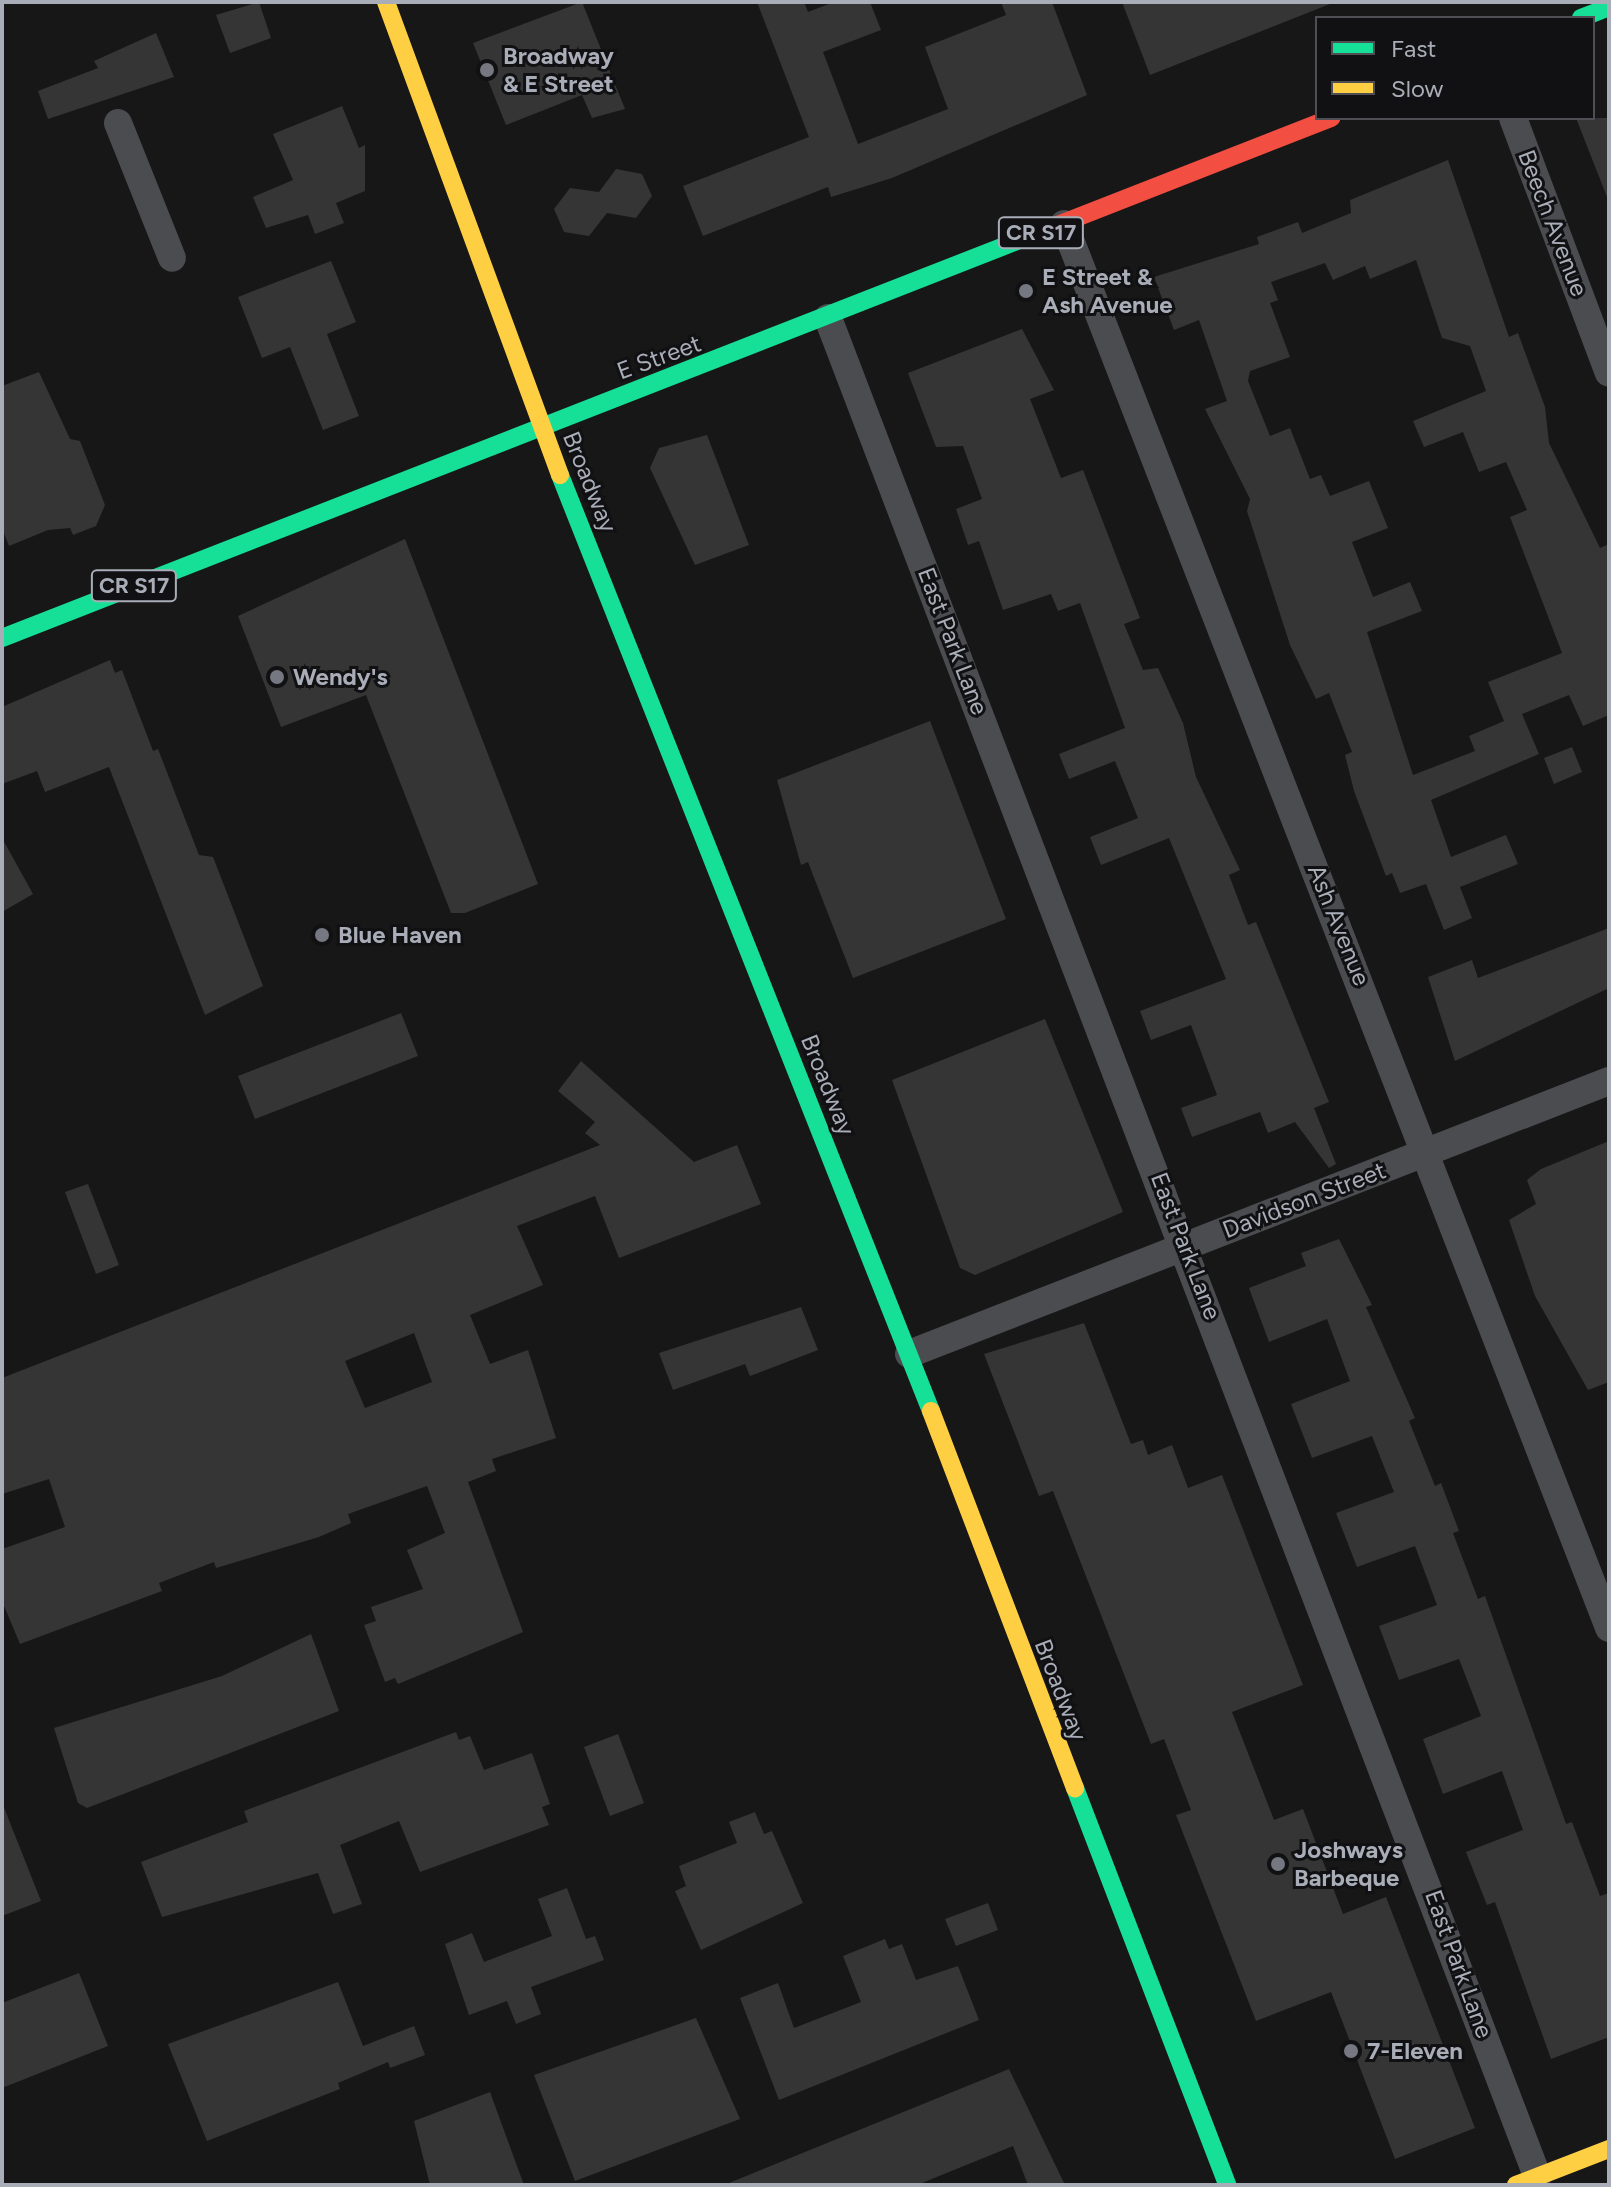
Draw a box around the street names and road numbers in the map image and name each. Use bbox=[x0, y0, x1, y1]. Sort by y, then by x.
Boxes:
street label: Beech Avenue bbox=[1512, 146, 1594, 300]
road number: CR S17 bbox=[997, 215, 1085, 251]
street label: E Street bbox=[613, 329, 705, 385]
street label: Broadway bbox=[557, 427, 623, 537]
street label: East Park Lane bbox=[912, 563, 994, 719]
road number: CR S17 bbox=[90, 568, 178, 604]
street label: Ash Avenue bbox=[1302, 860, 1376, 990]
street label: Broadway bbox=[795, 1030, 861, 1140]
street label: Davidson Street bbox=[1218, 1156, 1390, 1244]
street label: East Park Lane bbox=[1145, 1168, 1227, 1324]
street label: Broadway bbox=[1029, 1635, 1093, 1745]
street label: East Park Lane bbox=[1419, 1886, 1499, 2042]

